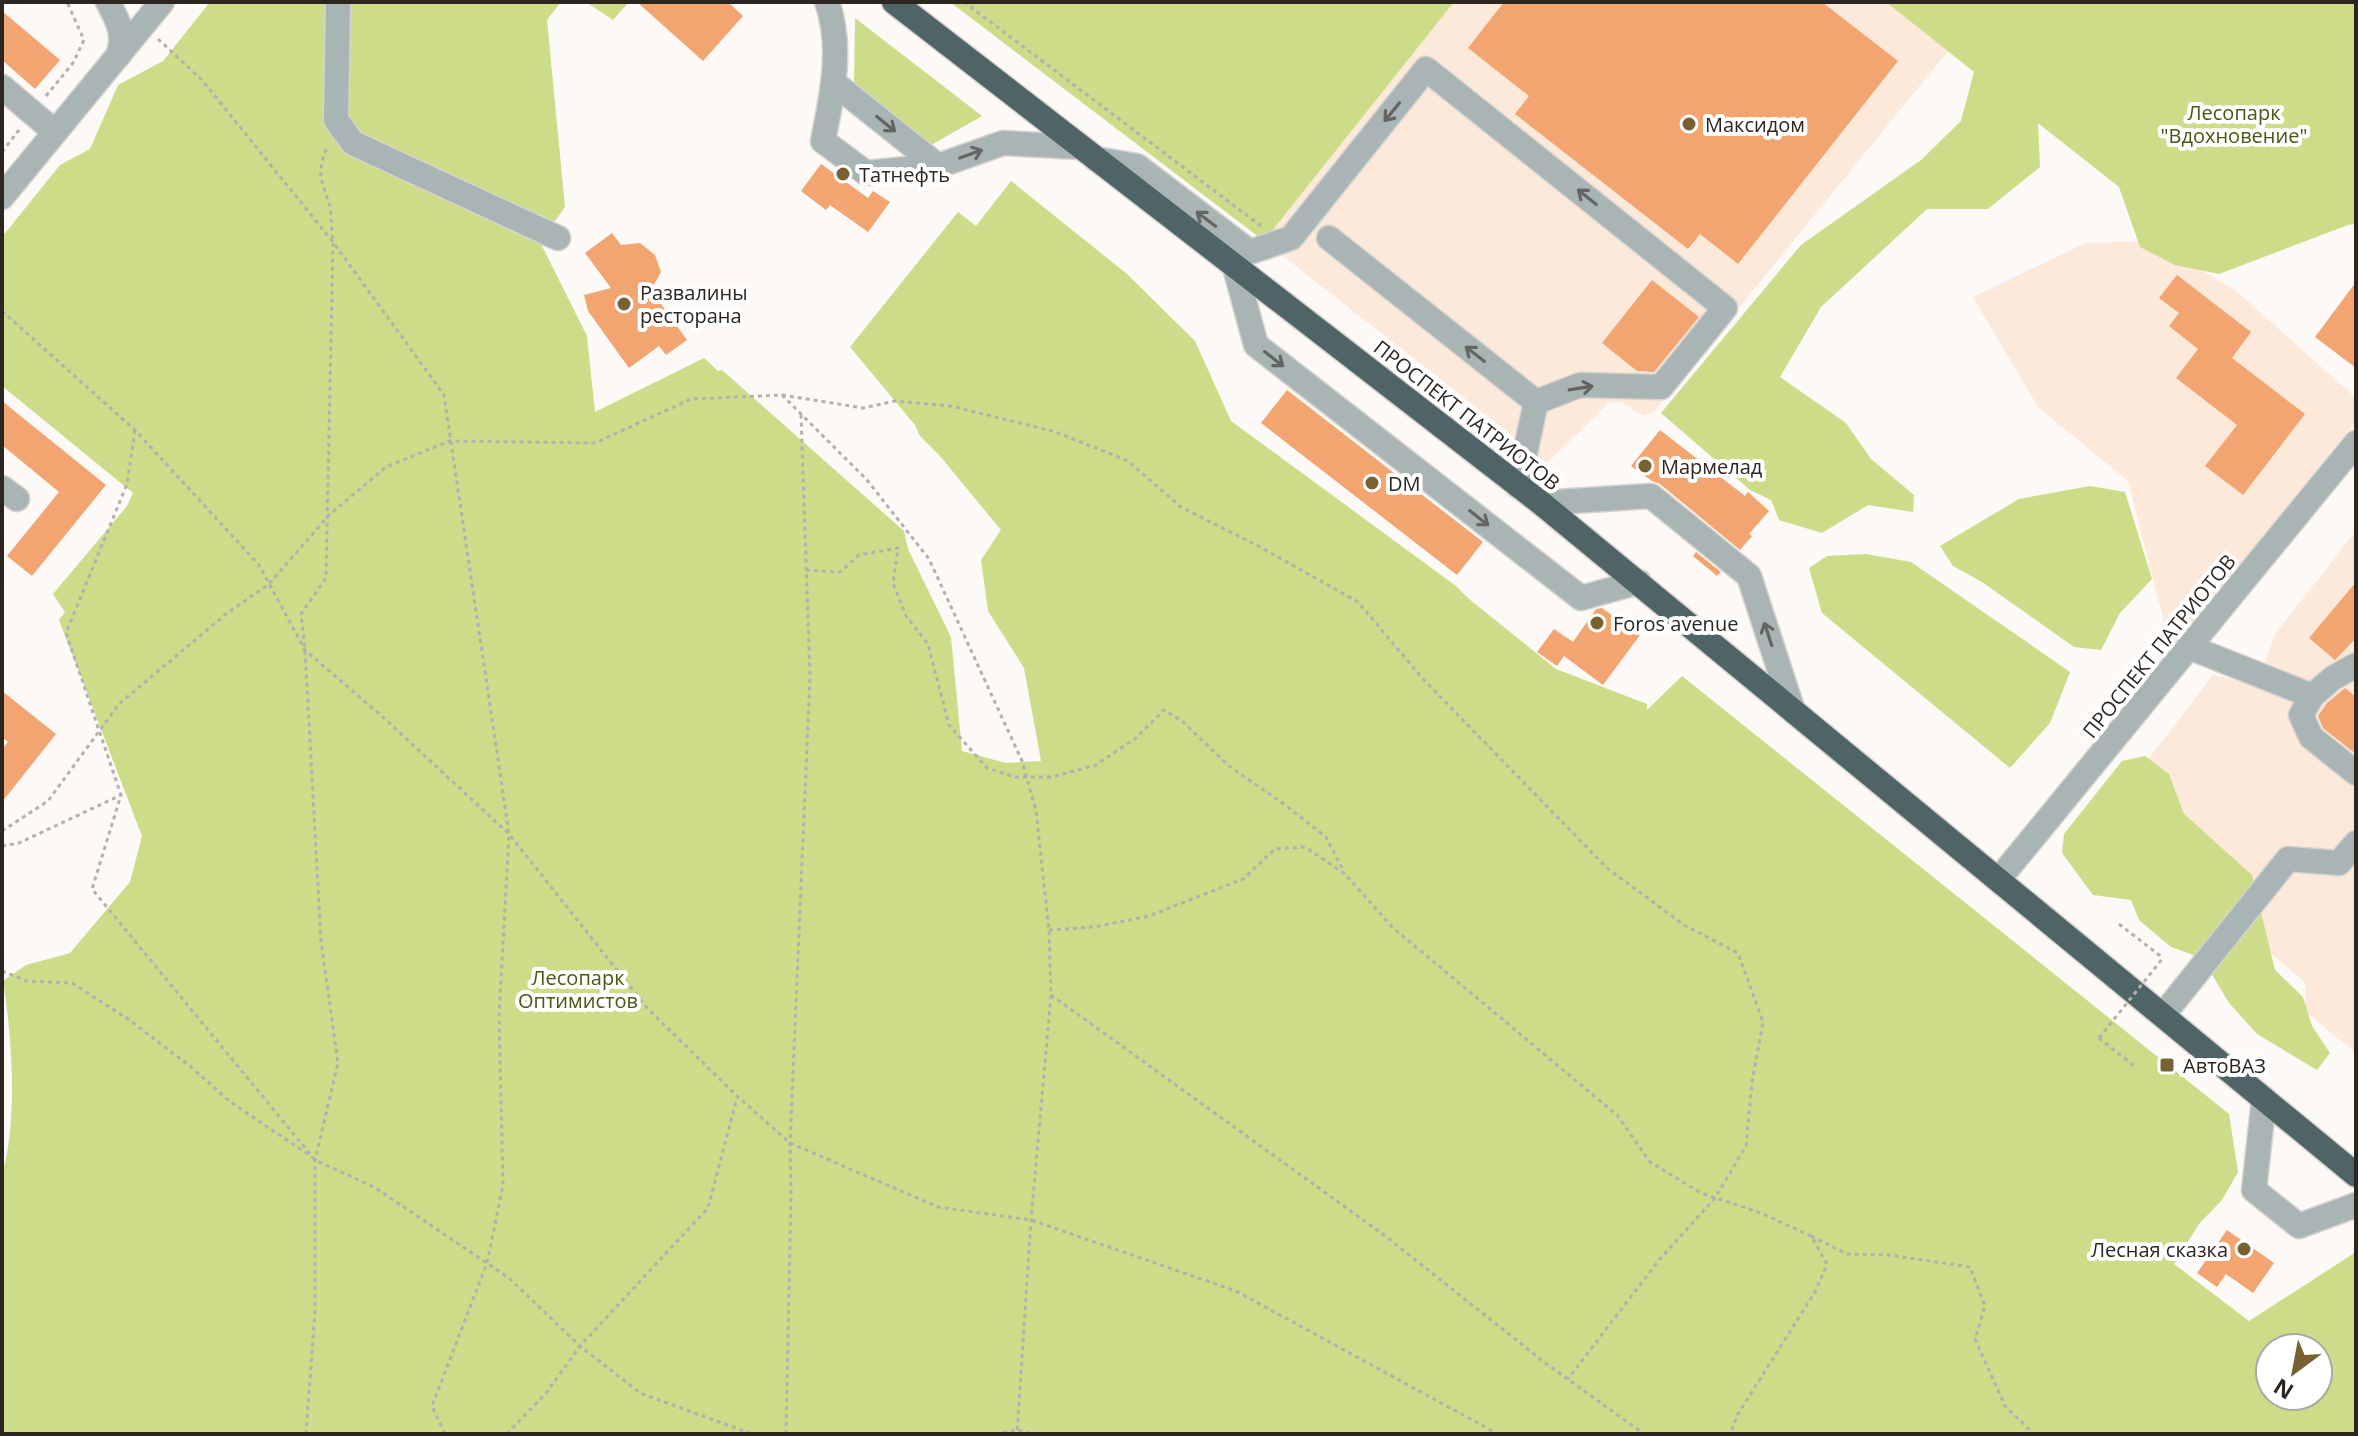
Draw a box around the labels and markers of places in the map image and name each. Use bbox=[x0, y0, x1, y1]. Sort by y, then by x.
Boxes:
place label: Максидом bbox=[1705, 111, 1805, 138]
marker: Максидом bbox=[1680, 115, 1698, 133]
place label: Татнефть bbox=[859, 161, 950, 188]
marker: Татнефть bbox=[834, 165, 852, 183]
place label: Развалины ресторана bbox=[640, 279, 748, 329]
marker: Развалины ресторана bbox=[615, 295, 633, 313]
place label: Мармелад bbox=[1661, 453, 1763, 480]
marker: Мармелад bbox=[1636, 457, 1654, 475]
place label: DM bbox=[1388, 470, 1421, 497]
marker: DM bbox=[1363, 474, 1381, 492]
place label: Foros avenue bbox=[1613, 610, 1738, 637]
marker: Foros avenue bbox=[1588, 614, 1606, 632]
place label: АвтоВАЗ bbox=[2183, 1052, 2266, 1079]
marker: АвтоВАЗ bbox=[2158, 1056, 2176, 1074]
place label: Лесная сказка bbox=[2091, 1236, 2228, 1263]
marker: Лесная сказка bbox=[2235, 1240, 2253, 1258]

